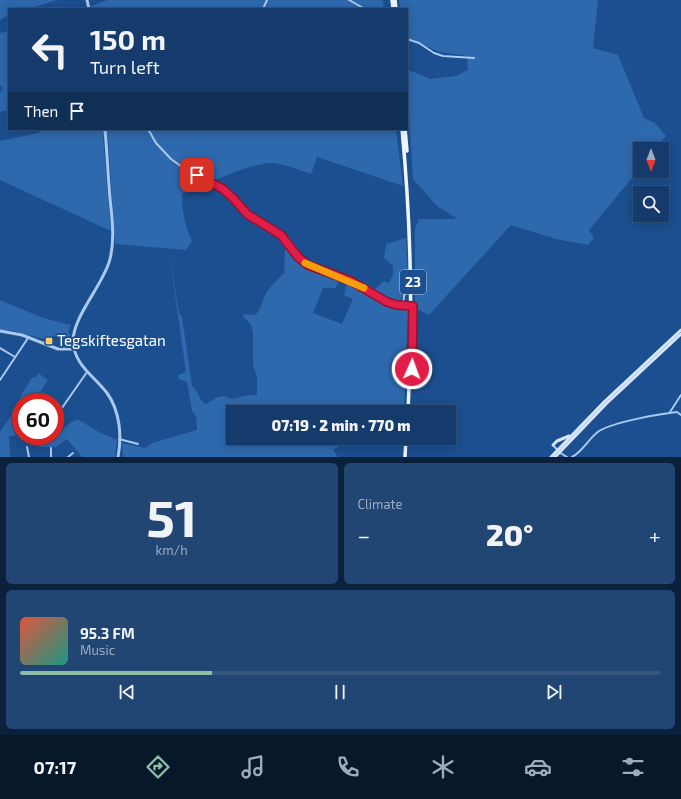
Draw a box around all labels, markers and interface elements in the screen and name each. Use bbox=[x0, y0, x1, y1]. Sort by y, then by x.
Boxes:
text: 150 m bbox=[90, 22, 166, 56]
icon: left bbox=[24, 24, 76, 76]
text: Turn left bbox=[90, 56, 160, 78]
icon: arrive bbox=[66, 100, 88, 122]
text: Then bbox=[24, 102, 58, 120]
north arrow bbox=[633, 142, 669, 178]
map controls bbox=[633, 142, 669, 222]
pin bbox=[180, 158, 214, 192]
icon: arrive bbox=[186, 164, 208, 186]
button: search bbox=[633, 186, 669, 222]
road number: 23 bbox=[400, 270, 426, 294]
place label: Tegskiftesgatan bbox=[57, 331, 166, 349]
marker: Tegskiftesgatan bbox=[44, 336, 54, 346]
position arrow bbox=[391, 348, 433, 390]
speed limit sign: 60 bbox=[12, 393, 64, 445]
text: 07:19 · 2 min · 770 m bbox=[271, 416, 411, 434]
text: 51 bbox=[146, 485, 197, 547]
text: Climate bbox=[358, 496, 402, 512]
text: 20° bbox=[486, 516, 533, 552]
text: − bbox=[358, 522, 370, 548]
text: + bbox=[649, 522, 661, 548]
text: km/h bbox=[156, 542, 188, 558]
text: 95.3 FM bbox=[80, 624, 135, 642]
text: Music bbox=[80, 642, 115, 658]
icon: previous bbox=[116, 681, 138, 703]
icon: pause bbox=[329, 681, 351, 703]
icon: next bbox=[543, 681, 565, 703]
icon: directions bbox=[144, 753, 172, 781]
icon: music bbox=[239, 753, 267, 781]
icon: phone bbox=[334, 753, 362, 781]
icon: climate bbox=[429, 753, 457, 781]
icon: car bbox=[524, 753, 552, 781]
icon: filters bbox=[619, 753, 647, 781]
text: 07:17 bbox=[34, 756, 76, 778]

